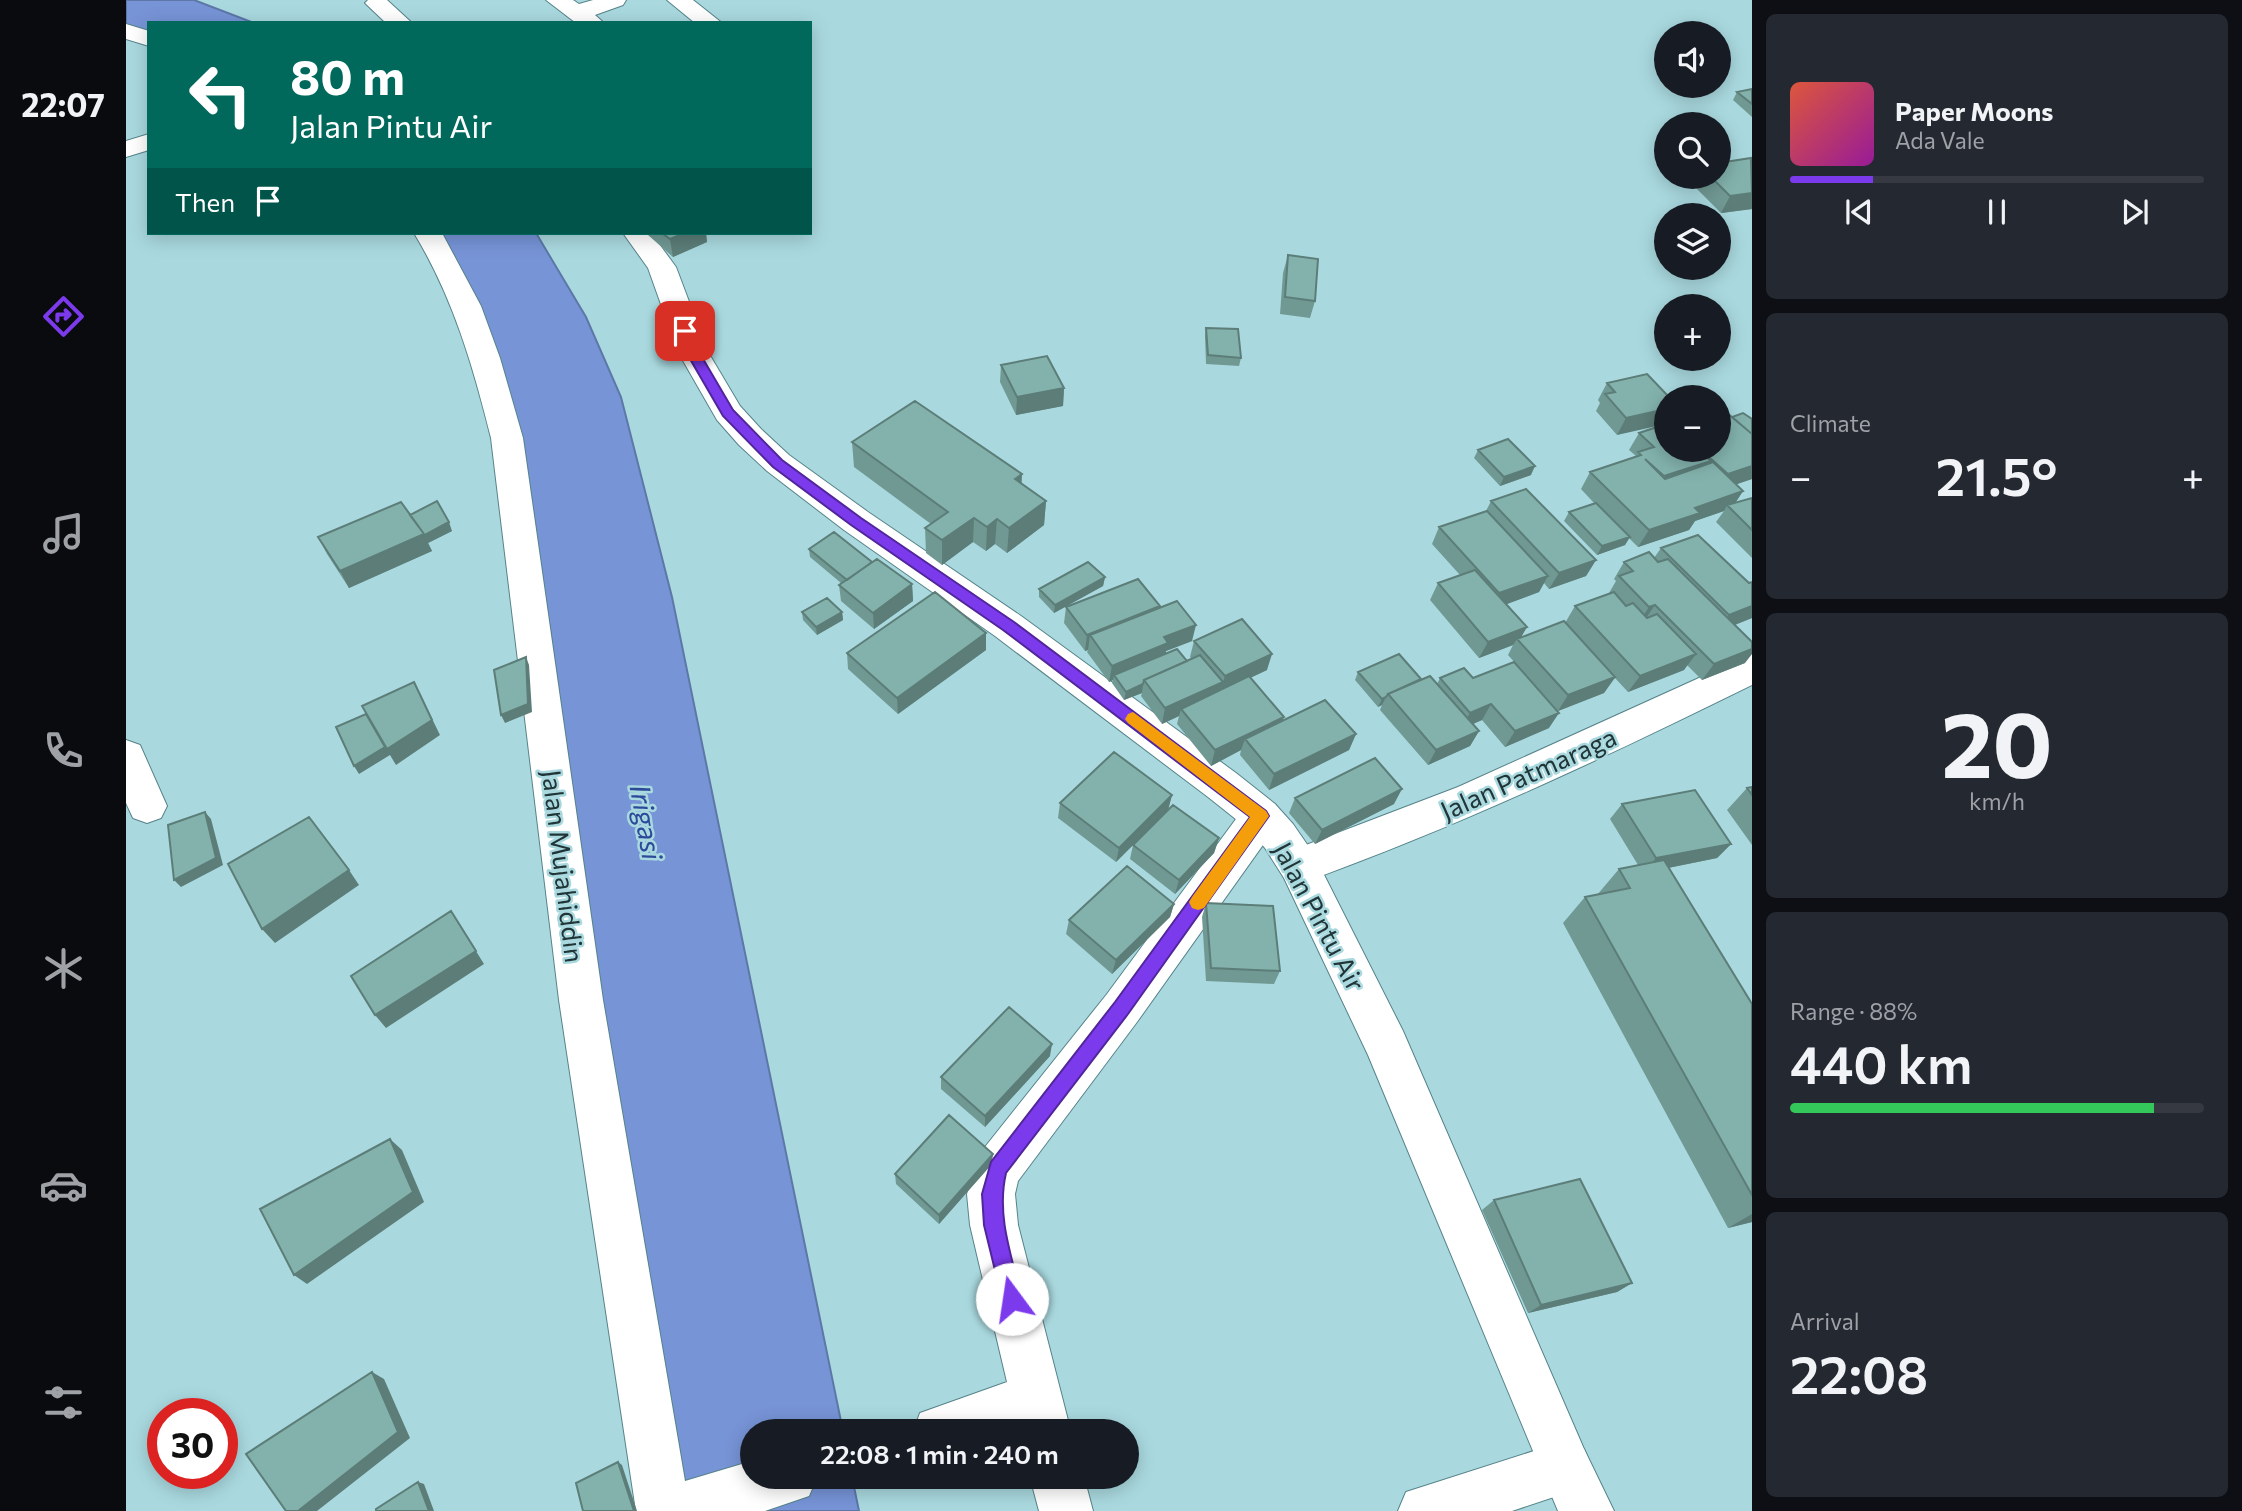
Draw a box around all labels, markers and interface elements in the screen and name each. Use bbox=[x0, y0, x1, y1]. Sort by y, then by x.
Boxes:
map controls bbox=[1654, 21, 1731, 462]
button: sound bbox=[1654, 21, 1731, 98]
text: 80 m bbox=[290, 45, 405, 105]
icon: left bbox=[175, 49, 266, 140]
text: 22:07 bbox=[21, 84, 105, 124]
text: Paper Moons bbox=[1895, 95, 2053, 126]
text: Jalan Pintu Air bbox=[290, 105, 492, 145]
button: search bbox=[1654, 112, 1731, 189]
text: Ada Vale bbox=[1895, 126, 1985, 154]
icon: arrive bbox=[249, 182, 287, 220]
text: Then bbox=[175, 186, 235, 217]
icon: previous bbox=[1840, 193, 1878, 231]
icon: pause bbox=[1978, 193, 2016, 231]
icon: next bbox=[2116, 193, 2154, 231]
button: layers bbox=[1654, 203, 1731, 280]
icon: directions bbox=[39, 292, 88, 341]
button: + bbox=[1654, 294, 1731, 371]
pin bbox=[655, 301, 715, 361]
icon: arrive bbox=[666, 312, 704, 350]
button: − bbox=[1654, 385, 1731, 462]
text: Climate bbox=[1790, 409, 1871, 437]
text: 21.5° bbox=[1936, 443, 2057, 507]
text: − bbox=[1790, 452, 1812, 499]
text: + bbox=[2182, 452, 2204, 499]
icon: music bbox=[39, 509, 88, 558]
text: 20 bbox=[1941, 685, 2053, 797]
street label: Jalan Patmaraga bbox=[1435, 720, 1621, 826]
icon: phone bbox=[39, 726, 88, 775]
street label: Jalan Mujahiddin bbox=[537, 768, 591, 964]
water label: Irigasi bbox=[624, 782, 670, 863]
text: km/h bbox=[1969, 787, 2025, 815]
street label: Jalan Pintu Air bbox=[1268, 836, 1372, 996]
icon: climate bbox=[39, 944, 88, 993]
text: Range · 88% bbox=[1790, 997, 1917, 1025]
text: 440 km bbox=[1790, 1031, 1972, 1095]
icon: car bbox=[39, 1161, 88, 1210]
position arrow bbox=[975, 1262, 1049, 1336]
text: Arrival bbox=[1790, 1307, 1860, 1335]
text: 22:08 bbox=[1790, 1341, 1928, 1405]
icon: filters bbox=[39, 1378, 88, 1427]
speed limit sign: 30 bbox=[147, 1398, 238, 1489]
text: 22:08 · 1 min · 240 m bbox=[820, 1438, 1059, 1469]

